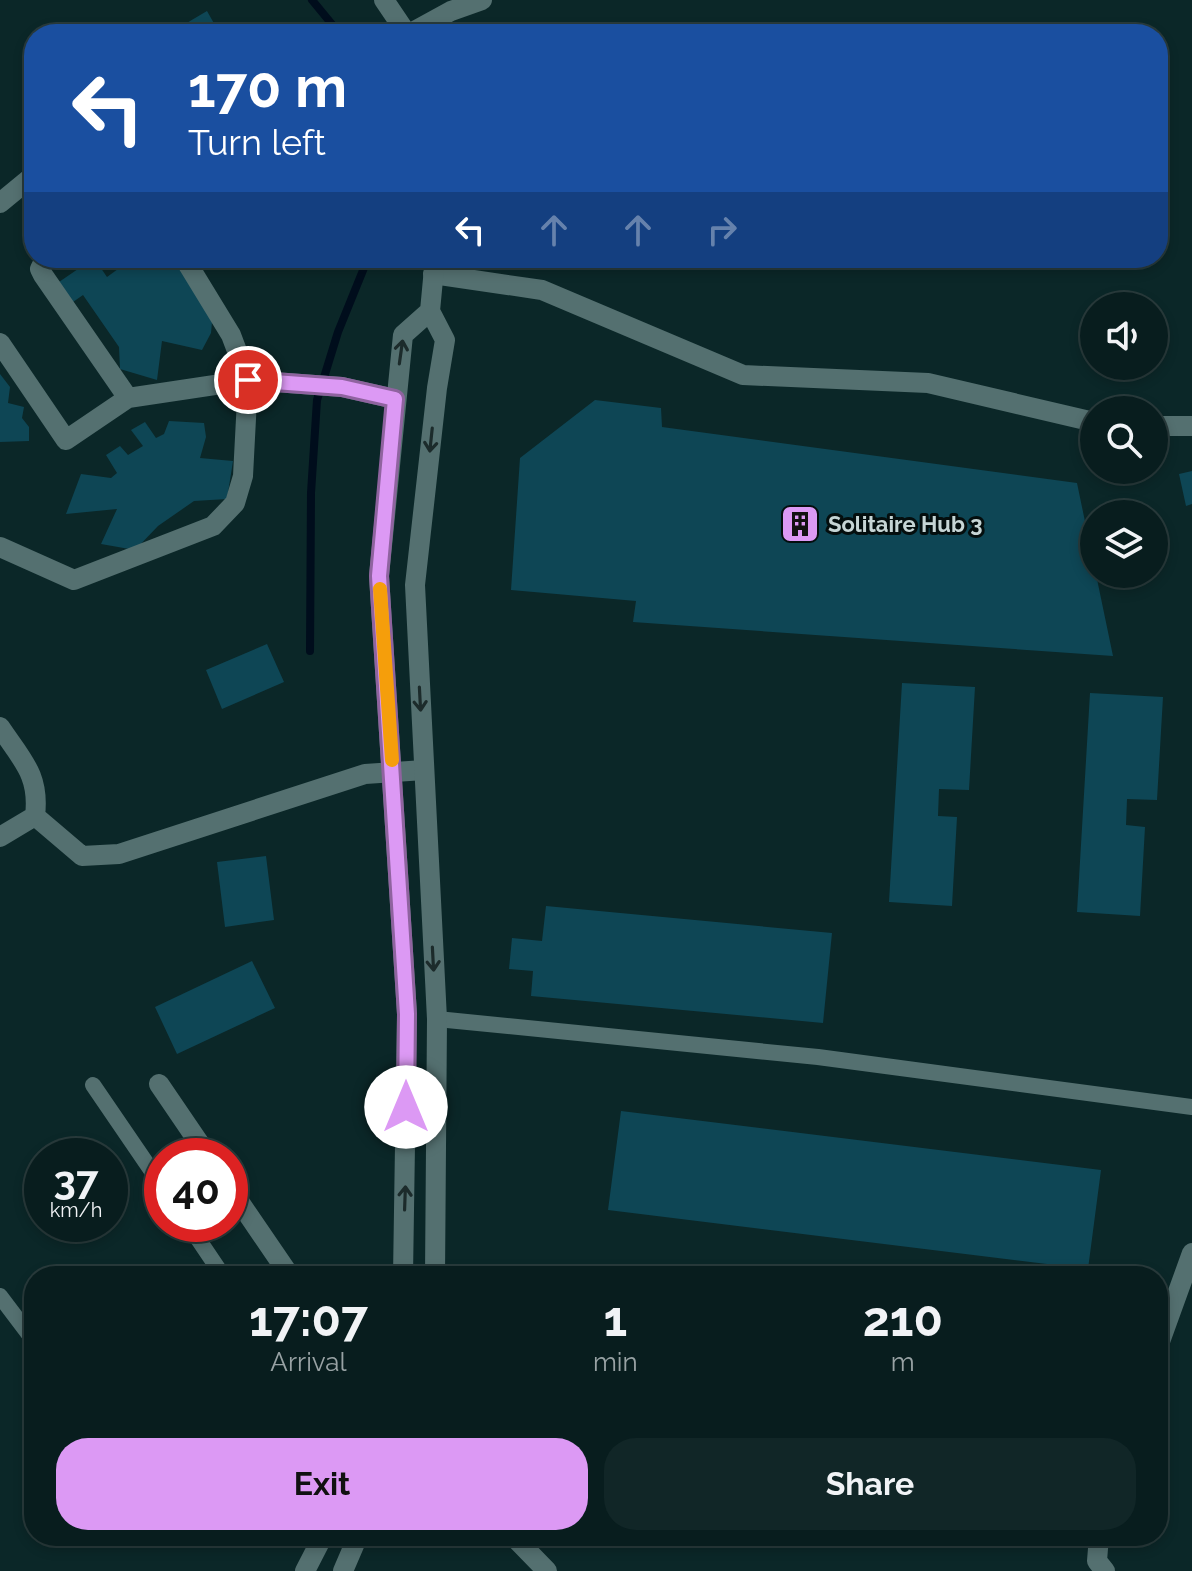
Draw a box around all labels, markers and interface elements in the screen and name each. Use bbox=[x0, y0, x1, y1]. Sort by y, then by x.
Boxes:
text: 170 m bbox=[188, 54, 347, 120]
icon: left bbox=[56, 56, 160, 160]
text: Turn left bbox=[188, 121, 326, 163]
icon: left bbox=[448, 208, 492, 252]
icon: ahead bbox=[532, 208, 576, 252]
icon: ahead bbox=[616, 208, 660, 252]
icon: right bbox=[700, 208, 744, 252]
map controls bbox=[1080, 292, 1168, 588]
button: sound bbox=[1080, 292, 1168, 380]
one-way arrow bbox=[394, 340, 409, 365]
pin bbox=[214, 346, 282, 414]
icon: arrive bbox=[226, 358, 270, 402]
button: search bbox=[1080, 396, 1168, 484]
one-way arrow bbox=[423, 427, 438, 452]
button: layers bbox=[1080, 500, 1168, 588]
building icon: Solitaire Hub 3 bbox=[779, 503, 821, 545]
place label: Solitaire Hub 3 bbox=[828, 511, 982, 537]
one-way arrow bbox=[413, 685, 428, 712]
one-way arrow bbox=[426, 945, 441, 972]
position arrow bbox=[364, 1065, 448, 1149]
speed limit sign: 40 bbox=[144, 1138, 248, 1242]
text: 37 bbox=[54, 1156, 98, 1203]
one-way arrow bbox=[398, 1185, 413, 1212]
text: km/h bbox=[50, 1198, 102, 1222]
text: 17:07 bbox=[249, 1291, 368, 1347]
text: 1 bbox=[603, 1291, 627, 1347]
text: 210 bbox=[863, 1291, 943, 1347]
text: Arrival bbox=[270, 1347, 347, 1377]
text: min bbox=[593, 1347, 638, 1377]
text: m bbox=[891, 1347, 915, 1377]
button: Exit bbox=[56, 1438, 588, 1530]
button: Share bbox=[604, 1438, 1136, 1530]

